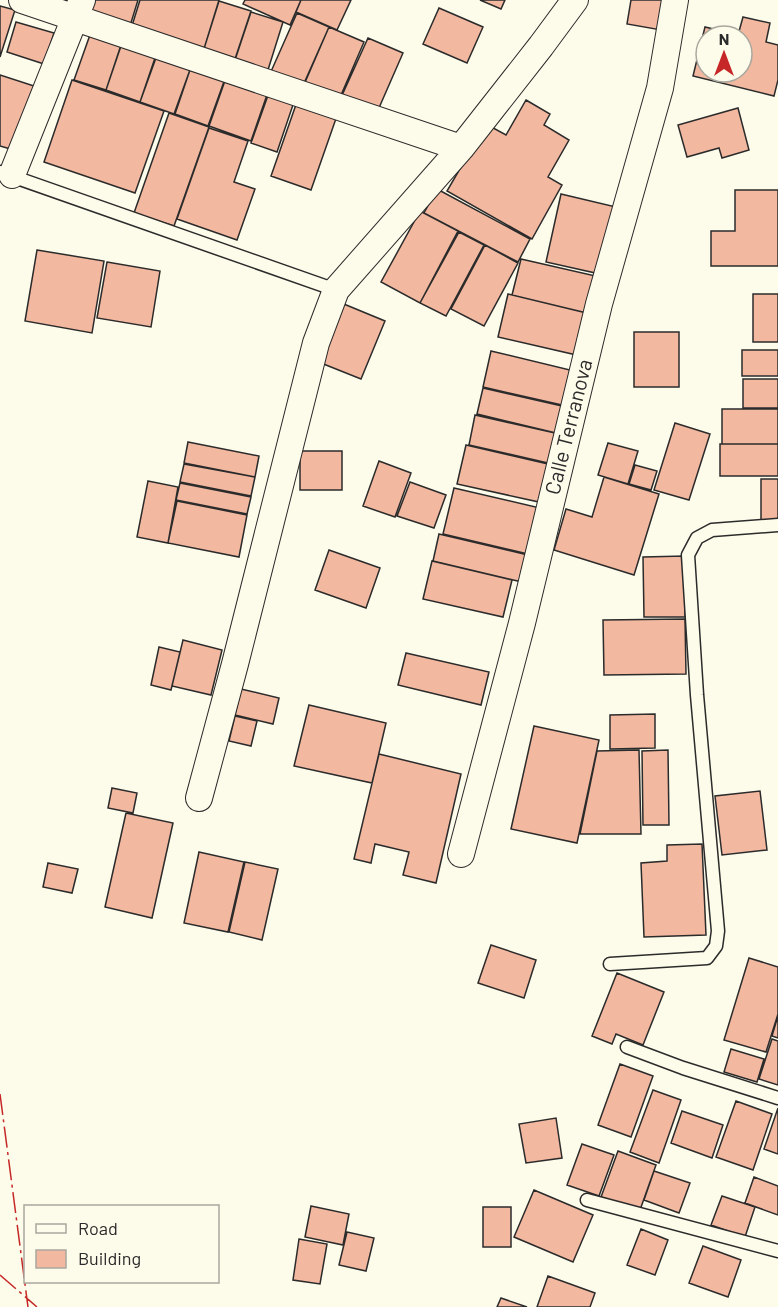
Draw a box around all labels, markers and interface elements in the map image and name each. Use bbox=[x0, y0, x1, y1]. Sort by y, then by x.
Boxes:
north arrow bbox=[694, 24, 754, 84]
text: N bbox=[719, 29, 729, 48]
street label: Calle Terranova bbox=[539, 356, 596, 497]
legend bbox=[24, 1205, 219, 1283]
text: Road bbox=[78, 1217, 118, 1239]
text: Building bbox=[78, 1247, 141, 1269]

